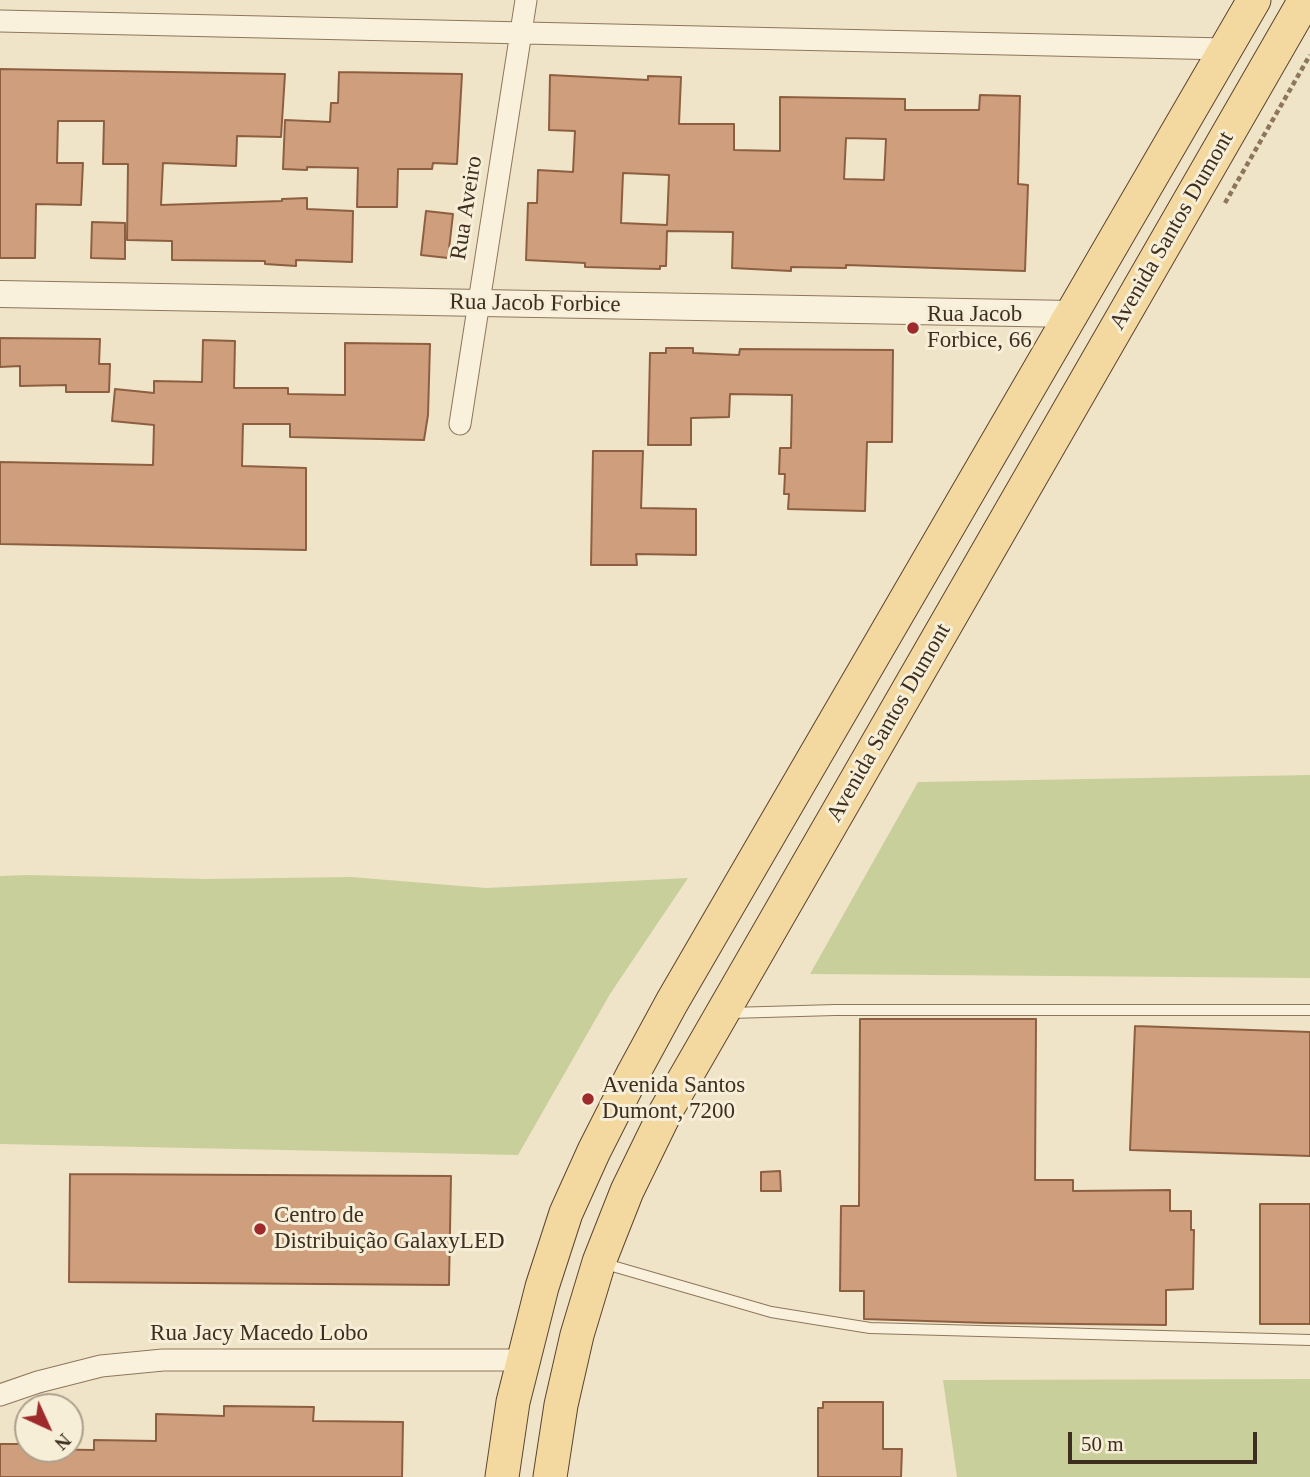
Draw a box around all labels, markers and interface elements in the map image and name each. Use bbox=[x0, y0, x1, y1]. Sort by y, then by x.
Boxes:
street label: Avenida Santos Dumont bbox=[1104, 127, 1240, 335]
street label: Rua Aveiro bbox=[445, 154, 489, 262]
street label: Rua Jacob Forbice bbox=[449, 289, 621, 319]
place label: Rua Jacob Forbice, 66 bbox=[927, 301, 1032, 355]
marker: Rua Jacob Forbice, 66 bbox=[905, 320, 921, 336]
street label: Avenida Santos Dumont bbox=[821, 619, 957, 827]
place label: Avenida Santos Dumont, 7200 bbox=[602, 1072, 745, 1126]
marker: Avenida Santos Dumont, 7200 bbox=[580, 1091, 596, 1107]
place label: Centro de Distribuição GalaxyLED bbox=[274, 1202, 505, 1256]
marker: Centro de Distribuição GalaxyLED bbox=[252, 1221, 268, 1237]
street label: Rua Jacy Macedo Lobo bbox=[150, 1320, 368, 1348]
north arrow bbox=[14, 1393, 84, 1463]
scale bar bbox=[1072, 1418, 1261, 1462]
text: N bbox=[51, 1430, 75, 1454]
text: 50 m bbox=[1081, 1432, 1124, 1456]

